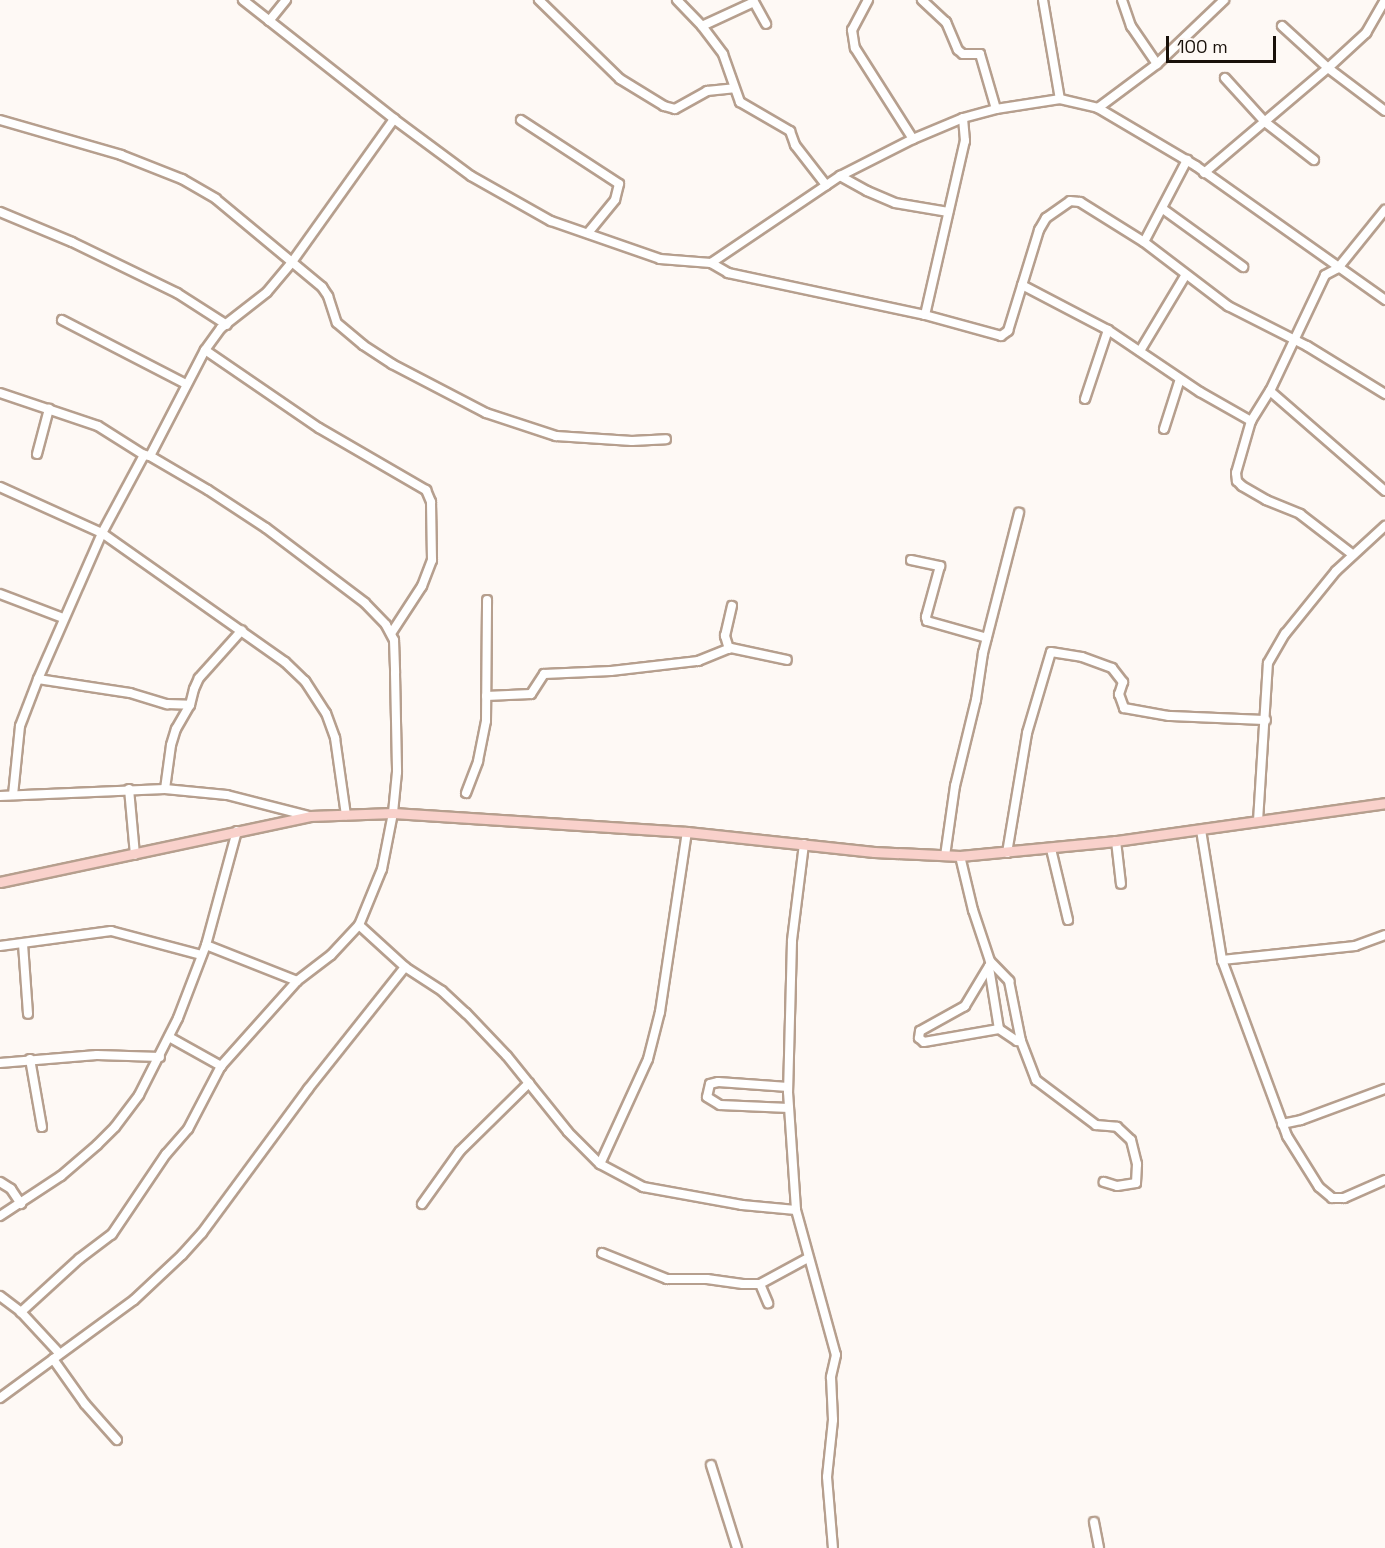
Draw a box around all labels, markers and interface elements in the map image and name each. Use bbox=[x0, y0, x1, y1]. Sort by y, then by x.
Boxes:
scale bar bbox=[1169, 24, 1278, 62]
text: 100 m bbox=[1177, 35, 1228, 58]

